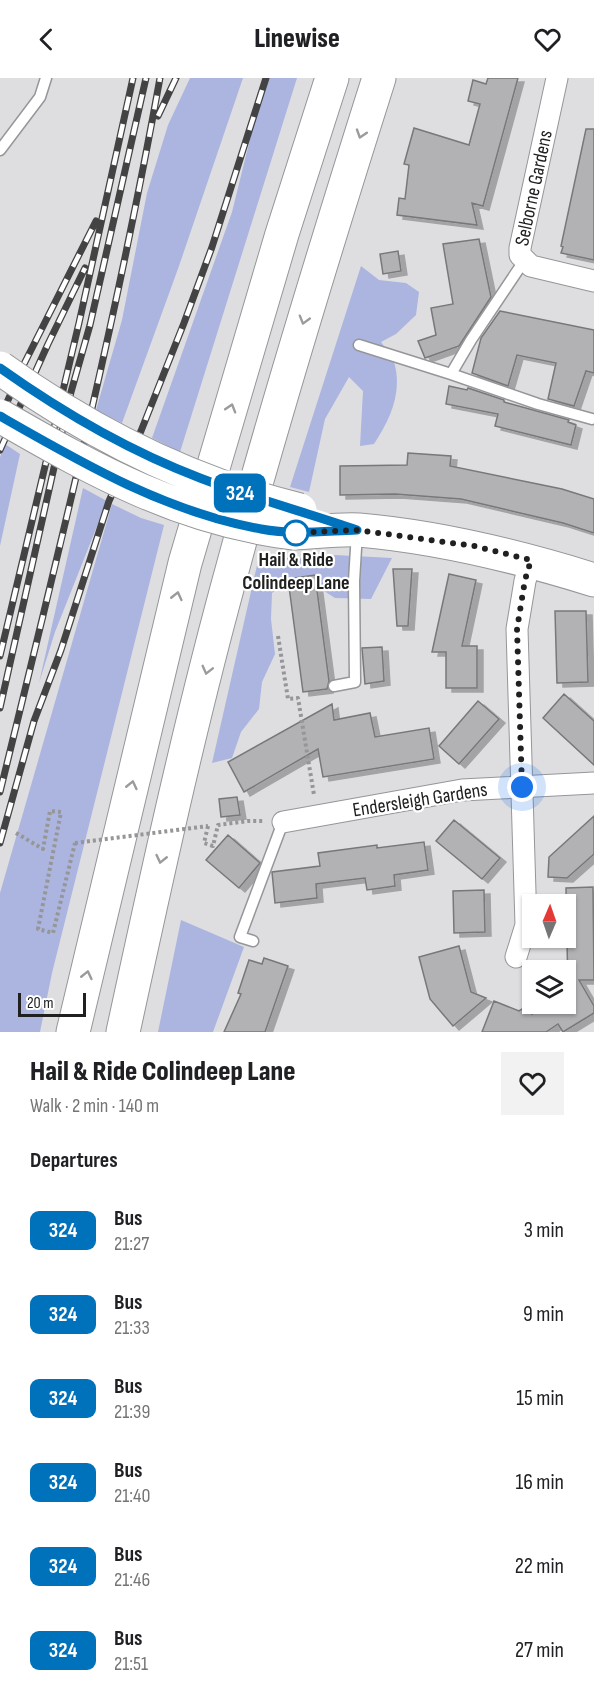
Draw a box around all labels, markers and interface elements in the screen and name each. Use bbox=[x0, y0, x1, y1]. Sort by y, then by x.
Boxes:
icon: back bbox=[30, 23, 63, 56]
text: Linewise bbox=[254, 23, 340, 55]
icon: heart bbox=[531, 23, 564, 56]
one-way arrow bbox=[356, 128, 369, 139]
street label: Selborne Gardens bbox=[510, 128, 558, 248]
one-way arrow bbox=[299, 314, 311, 325]
one-way arrow bbox=[224, 403, 236, 414]
line badge: 324 bbox=[206, 474, 274, 512]
text: 324 bbox=[226, 481, 254, 506]
marker: Hail & Ride Colindeep Lane bbox=[283, 520, 309, 546]
place label: Hail & Ride Colindeep Lane bbox=[242, 548, 350, 595]
one-way arrow bbox=[169, 591, 182, 601]
one-way arrow bbox=[202, 665, 215, 675]
your location bbox=[507, 772, 537, 802]
street label: Endersleigh Gardens bbox=[351, 778, 489, 822]
one-way arrow bbox=[124, 781, 137, 791]
one-way arrow bbox=[155, 854, 168, 864]
north arrow bbox=[522, 894, 576, 948]
map controls bbox=[522, 894, 576, 1014]
button: layers bbox=[522, 960, 576, 1014]
one-way arrow bbox=[79, 970, 92, 980]
scale bar bbox=[18, 990, 86, 1018]
text: 20 m bbox=[27, 994, 54, 1013]
button: heart bbox=[501, 1052, 564, 1115]
text: Hail & Ride Colindeep Lane bbox=[30, 1055, 296, 1088]
text: Walk · 2 min · 140 m bbox=[30, 1094, 159, 1118]
text: Departures bbox=[30, 1147, 118, 1174]
text: Bus bbox=[114, 1205, 143, 1232]
text: 3 min bbox=[524, 1217, 564, 1244]
text: 324 bbox=[49, 1218, 77, 1243]
text: 21:27 bbox=[114, 1232, 149, 1256]
text: Bus bbox=[114, 1289, 143, 1316]
text: 9 min bbox=[523, 1301, 564, 1328]
text: 324 bbox=[49, 1302, 77, 1327]
text: 21:33 bbox=[114, 1316, 150, 1340]
text: Bus bbox=[114, 1373, 143, 1400]
text: 15 min bbox=[516, 1385, 564, 1412]
text: 324 bbox=[49, 1386, 77, 1411]
text: 21:39 bbox=[114, 1400, 150, 1424]
text: Bus bbox=[114, 1457, 143, 1484]
text: 16 min bbox=[516, 1469, 564, 1496]
text: 324 bbox=[49, 1470, 77, 1495]
text: 21:40 bbox=[114, 1484, 150, 1508]
text: Bus bbox=[114, 1541, 143, 1568]
text: 22 min bbox=[515, 1553, 564, 1580]
text: 324 bbox=[49, 1554, 77, 1579]
text: 21:46 bbox=[114, 1568, 150, 1592]
text: Bus bbox=[114, 1625, 143, 1652]
text: 27 min bbox=[515, 1637, 564, 1664]
text: 324 bbox=[49, 1638, 77, 1663]
text: 21:51 bbox=[114, 1652, 148, 1676]

